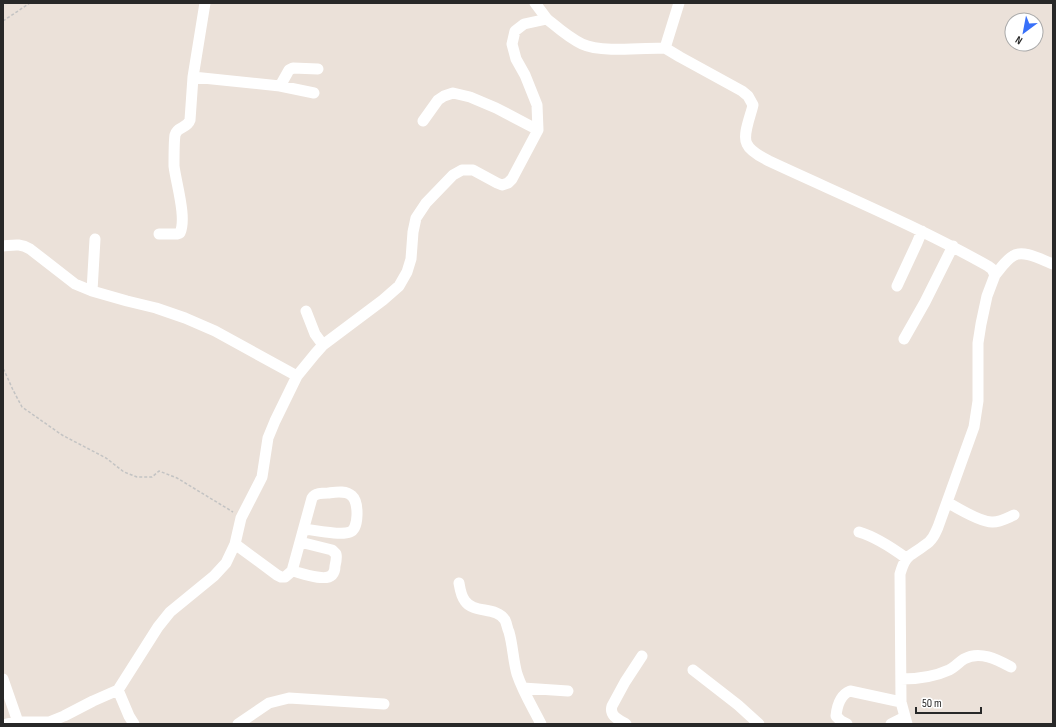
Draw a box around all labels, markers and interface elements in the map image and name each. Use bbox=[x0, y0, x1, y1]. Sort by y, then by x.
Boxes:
north arrow bbox=[1004, 12, 1044, 52]
text: N bbox=[1013, 33, 1025, 47]
scale bar bbox=[916, 689, 981, 715]
text: 50 m bbox=[922, 696, 942, 711]

